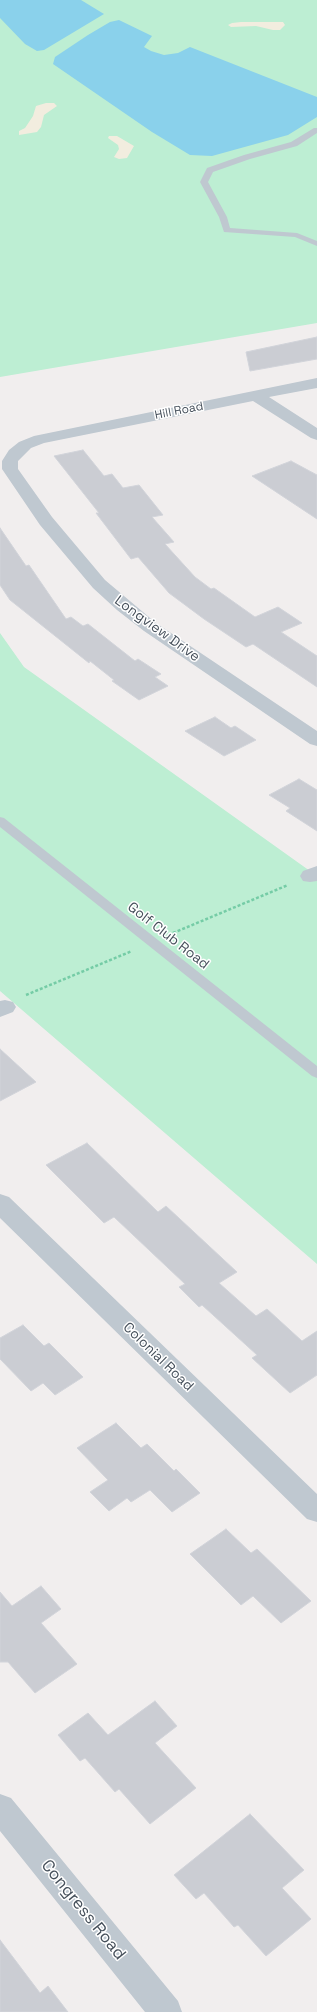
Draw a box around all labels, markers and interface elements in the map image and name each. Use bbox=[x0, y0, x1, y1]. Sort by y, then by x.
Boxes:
street label: Hill Road bbox=[153, 399, 205, 423]
street label: Longview Drive bbox=[111, 592, 203, 666]
street label: Golf Club Road bbox=[124, 899, 212, 973]
street label: Colonial Road bbox=[119, 1319, 197, 1395]
street label: Congress Road bbox=[36, 1856, 130, 1964]

